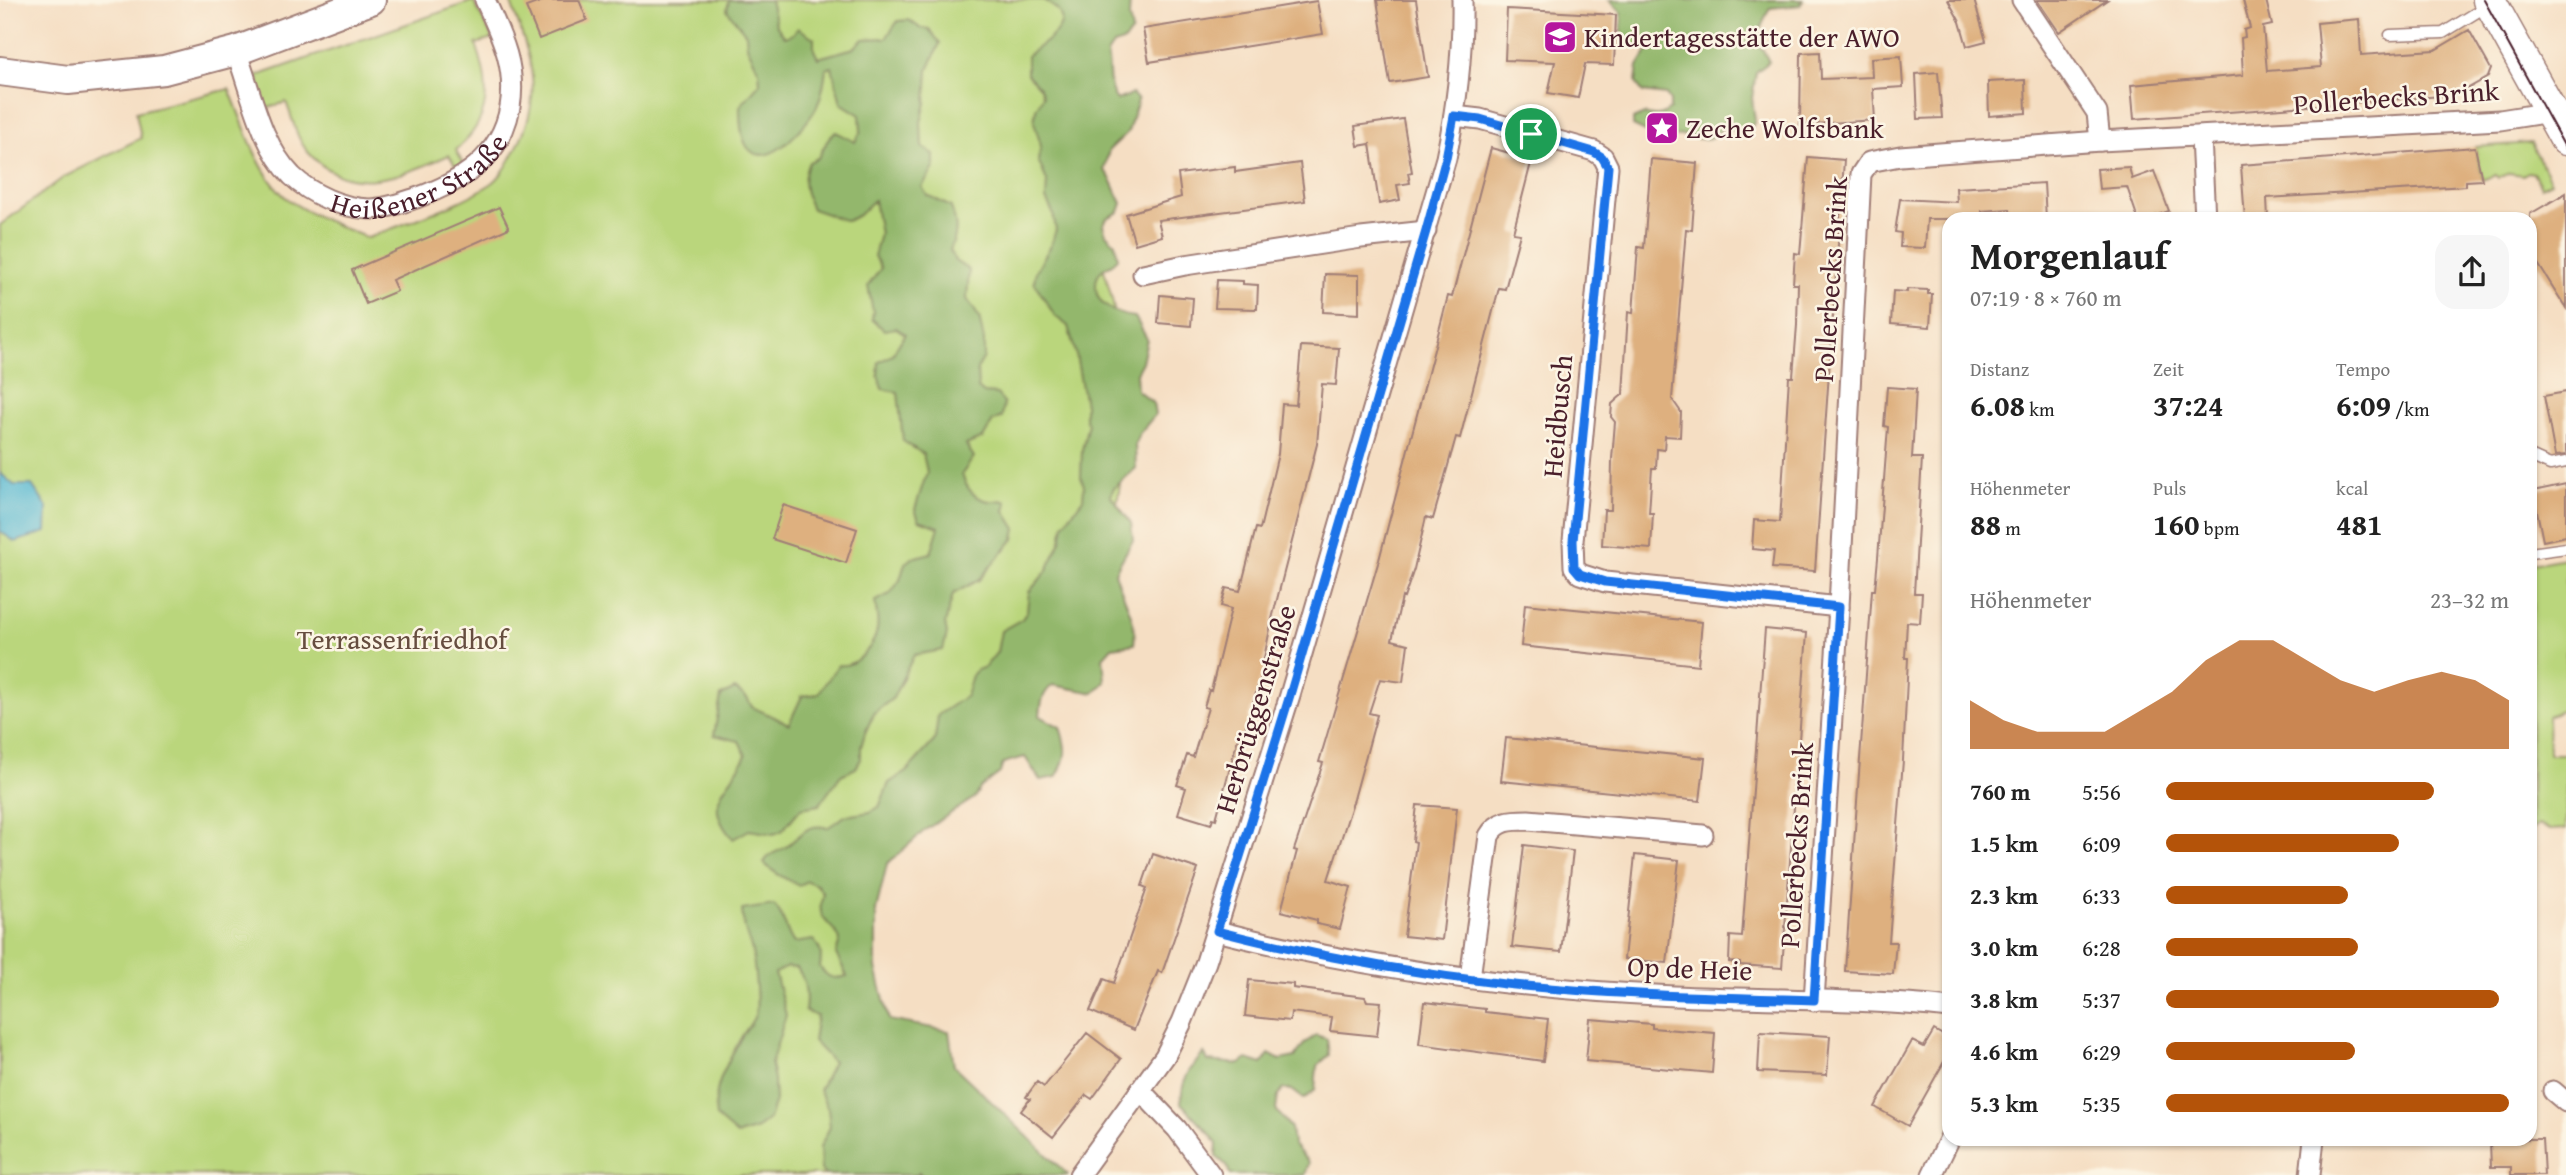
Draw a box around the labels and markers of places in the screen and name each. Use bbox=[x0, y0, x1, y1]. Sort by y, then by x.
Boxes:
place label: Kindertagesstätte der AWO bbox=[1584, 16, 1900, 57]
school or university icon: Kindertagesstätte der AWO bbox=[1541, 18, 1579, 56]
pin bbox=[1501, 104, 1561, 164]
place label: Zeche Wolfsbank bbox=[1686, 107, 1884, 148]
place icon: Zeche Wolfsbank bbox=[1643, 109, 1681, 147]

